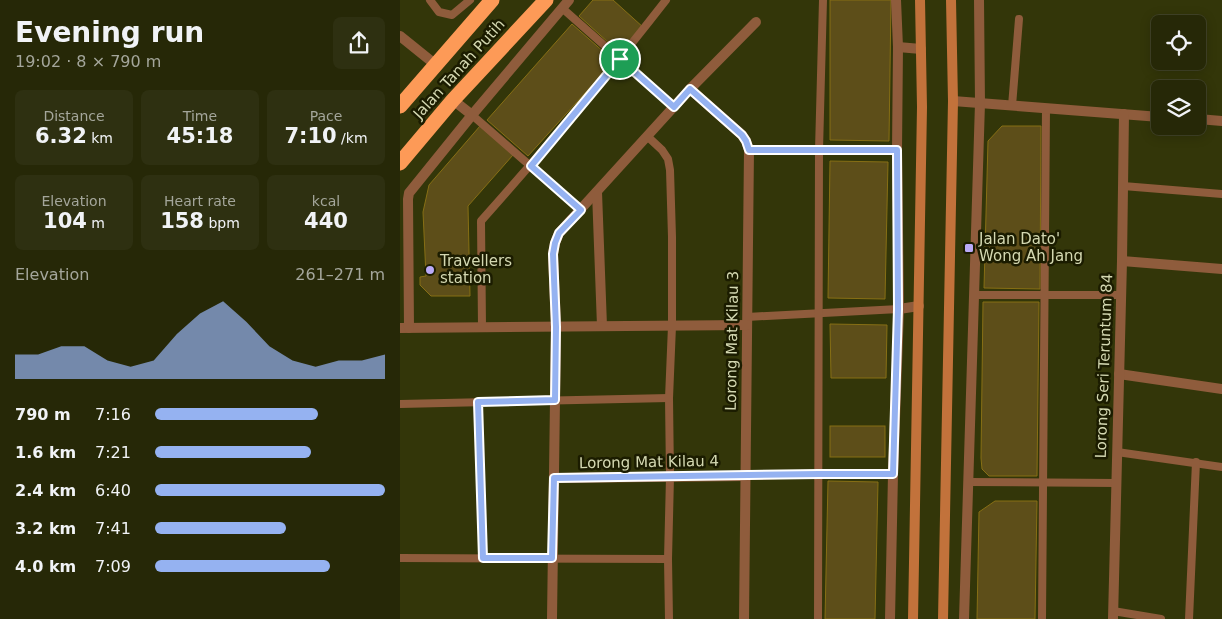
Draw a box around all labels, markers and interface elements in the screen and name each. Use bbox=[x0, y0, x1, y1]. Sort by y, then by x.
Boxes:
street label: Jalan Tanah Putih bbox=[409, 15, 508, 123]
map controls bbox=[1151, 15, 1206, 135]
button: locate bbox=[1151, 15, 1206, 70]
text: Evening run bbox=[15, 16, 204, 49]
button: share bbox=[333, 17, 385, 69]
pin bbox=[599, 38, 641, 80]
icon: arrive bbox=[606, 45, 634, 73]
text: 19:02 · 8 × 790 m bbox=[15, 52, 161, 71]
button: layers bbox=[1151, 80, 1206, 135]
text: Distance bbox=[43, 108, 105, 124]
text: Time bbox=[183, 108, 217, 124]
text: Pace bbox=[310, 108, 342, 124]
text: 6.32 bbox=[35, 124, 87, 148]
text: 45:18 bbox=[167, 124, 233, 148]
text: 7:10 bbox=[284, 124, 337, 148]
text: km bbox=[87, 130, 113, 146]
text: /km bbox=[337, 130, 368, 146]
text: Elevation bbox=[41, 193, 107, 209]
text: Heart rate bbox=[164, 193, 236, 209]
text: kcal bbox=[312, 193, 340, 209]
text: 104 bbox=[43, 209, 87, 233]
text: 158 bbox=[160, 209, 204, 233]
text: 440 bbox=[304, 209, 348, 233]
text: m bbox=[87, 215, 105, 231]
text: bpm bbox=[204, 215, 240, 231]
place label: Jalan Dato' Wong Ah Jang bbox=[978, 230, 1083, 265]
marker: Jalan Dato' Wong Ah Jang bbox=[963, 242, 975, 254]
place label: Travellers station bbox=[439, 252, 512, 287]
marker: Travellers station bbox=[424, 264, 436, 276]
text: Elevation bbox=[15, 265, 89, 284]
text: 261–271 m bbox=[295, 265, 385, 284]
street label: Lorong Mat Kilau 3 bbox=[722, 271, 742, 411]
street label: Lorong Seri Teruntum 84 bbox=[1092, 273, 1116, 459]
text: 790 m bbox=[15, 405, 71, 424]
text: 7:16 bbox=[95, 405, 131, 424]
text: 1.6 km bbox=[15, 443, 76, 462]
text: 7:21 bbox=[95, 443, 131, 462]
street label: Lorong Mat Kilau 4 bbox=[579, 452, 719, 472]
text: 2.4 km bbox=[15, 481, 76, 500]
text: 6:40 bbox=[95, 481, 131, 500]
text: 3.2 km bbox=[15, 519, 76, 538]
text: 7:41 bbox=[95, 519, 131, 538]
text: 4.0 km bbox=[15, 557, 76, 576]
text: 7:09 bbox=[95, 557, 131, 576]

